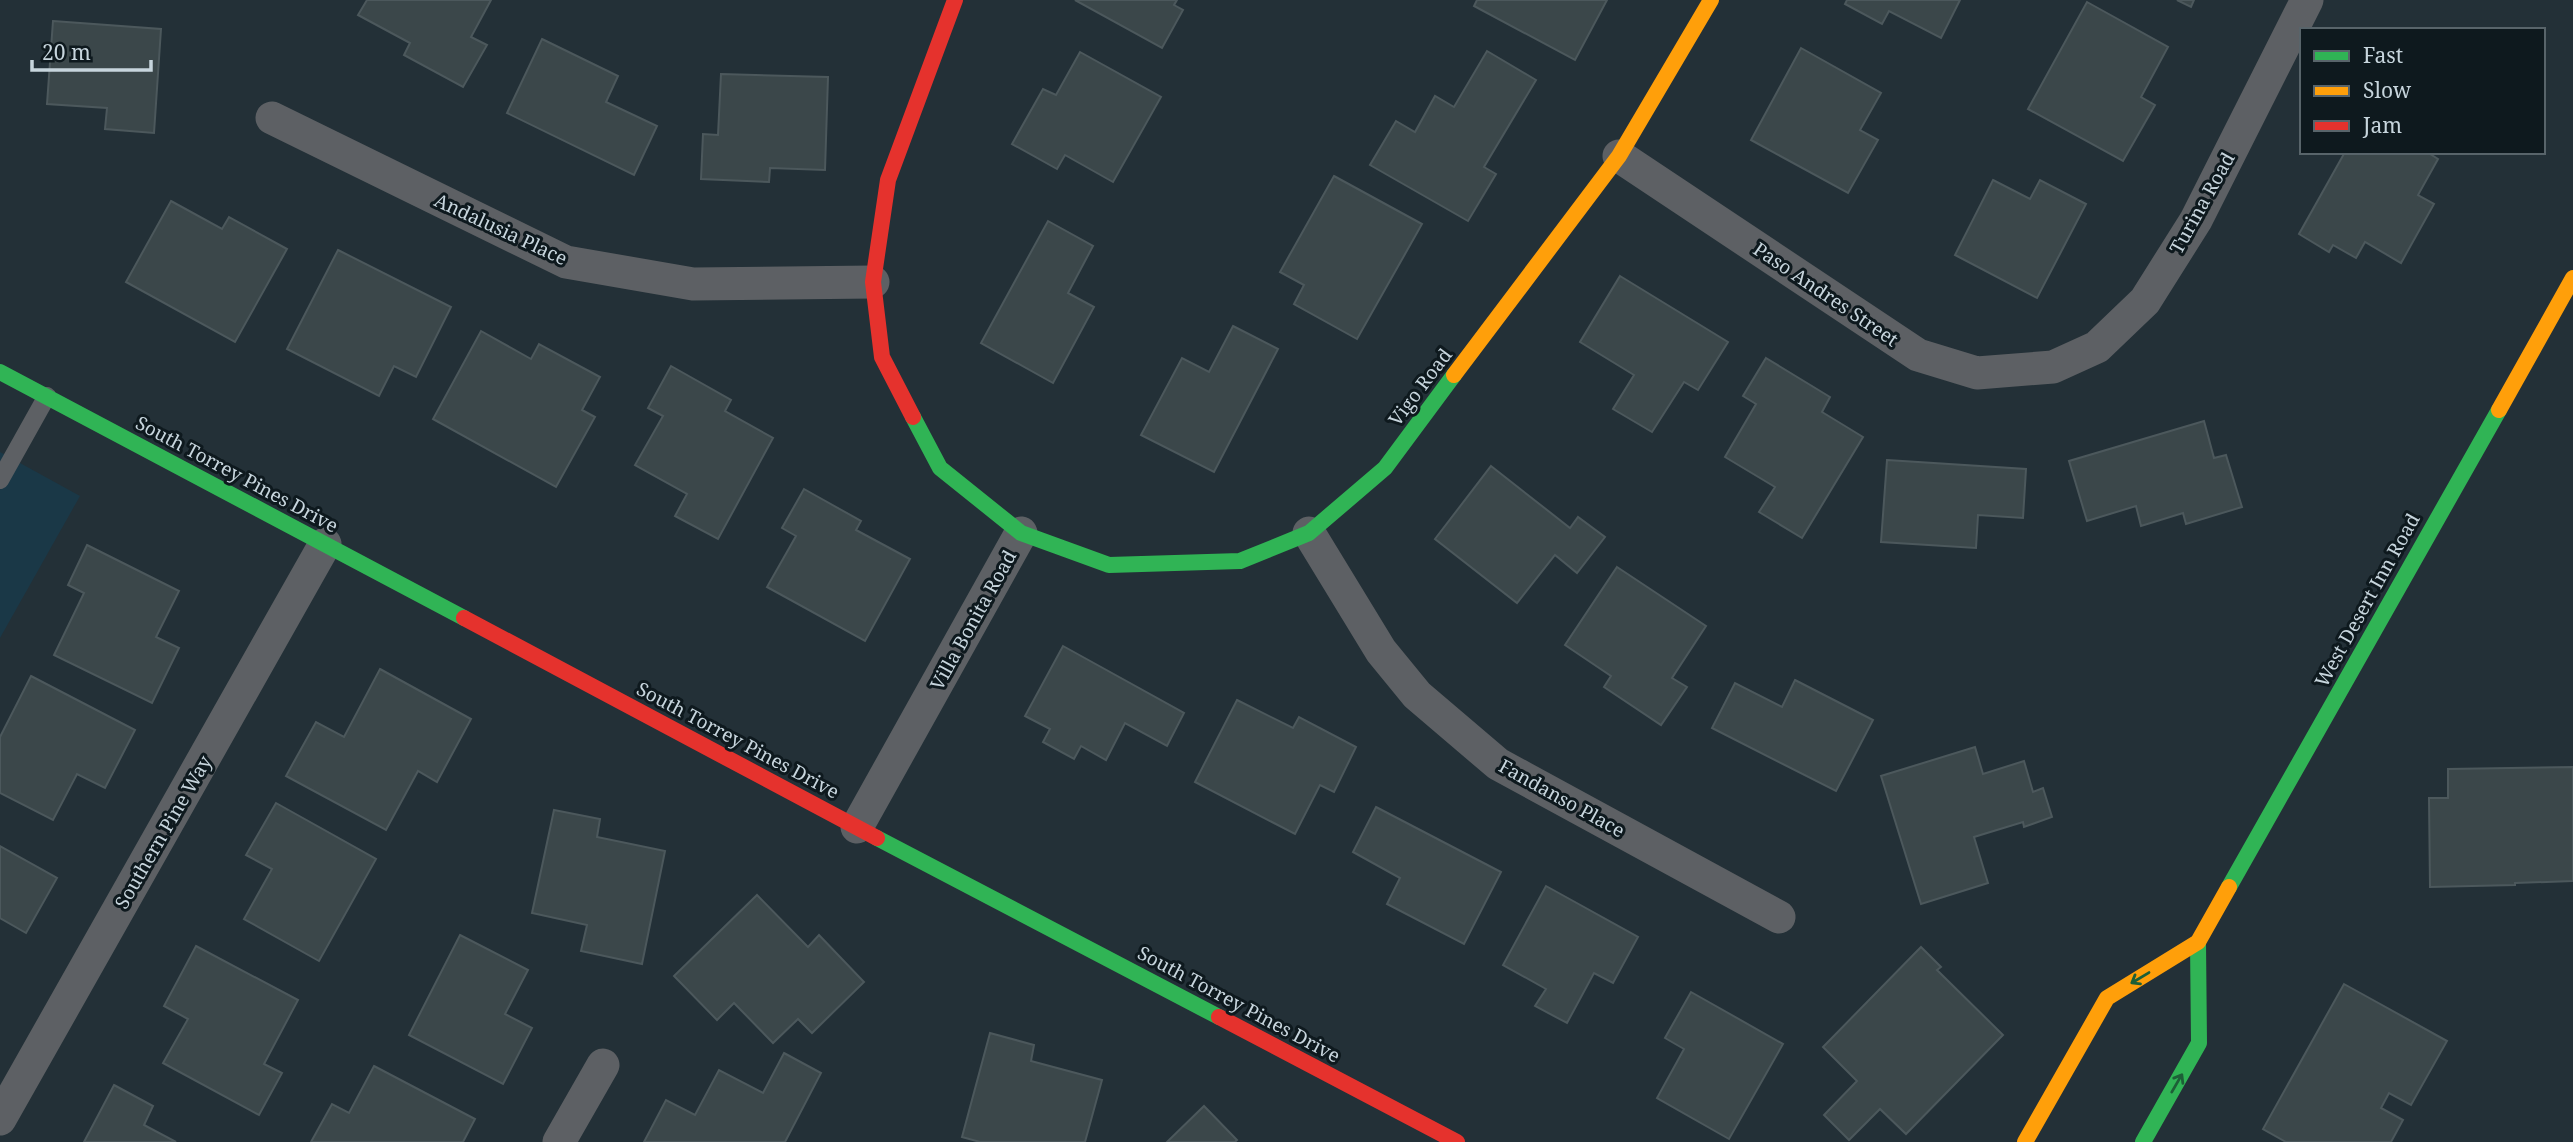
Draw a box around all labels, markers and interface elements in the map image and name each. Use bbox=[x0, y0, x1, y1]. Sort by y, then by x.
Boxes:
scale bar bbox=[32, 28, 150, 72]
legend bbox=[2300, 28, 2545, 154]
text: 20 m bbox=[42, 38, 91, 66]
text: Fast bbox=[2363, 41, 2403, 69]
text: Slow bbox=[2363, 76, 2412, 104]
text: Jam bbox=[2362, 111, 2402, 139]
street label: Turina Road bbox=[2163, 147, 2241, 258]
street label: Andalusia Place bbox=[430, 187, 572, 271]
street label: Paso Andres Street bbox=[1748, 236, 1904, 352]
street label: Vigo Road bbox=[1382, 343, 1458, 431]
street label: South Torrey Pines Drive bbox=[131, 409, 343, 539]
street label: West Desert Inn Road bbox=[2308, 508, 2426, 691]
street label: Villa Bonita Road bbox=[924, 545, 1022, 695]
street label: South Torrey Pines Drive bbox=[632, 675, 844, 805]
street label: Southern Pine Way bbox=[108, 750, 218, 913]
street label: Fandanso Place bbox=[1494, 753, 1630, 843]
street label: South Torrey Pines Drive bbox=[1133, 939, 1345, 1069]
one-way arrow bbox=[2131, 970, 2150, 985]
one-way arrow bbox=[2170, 1073, 2184, 1093]

